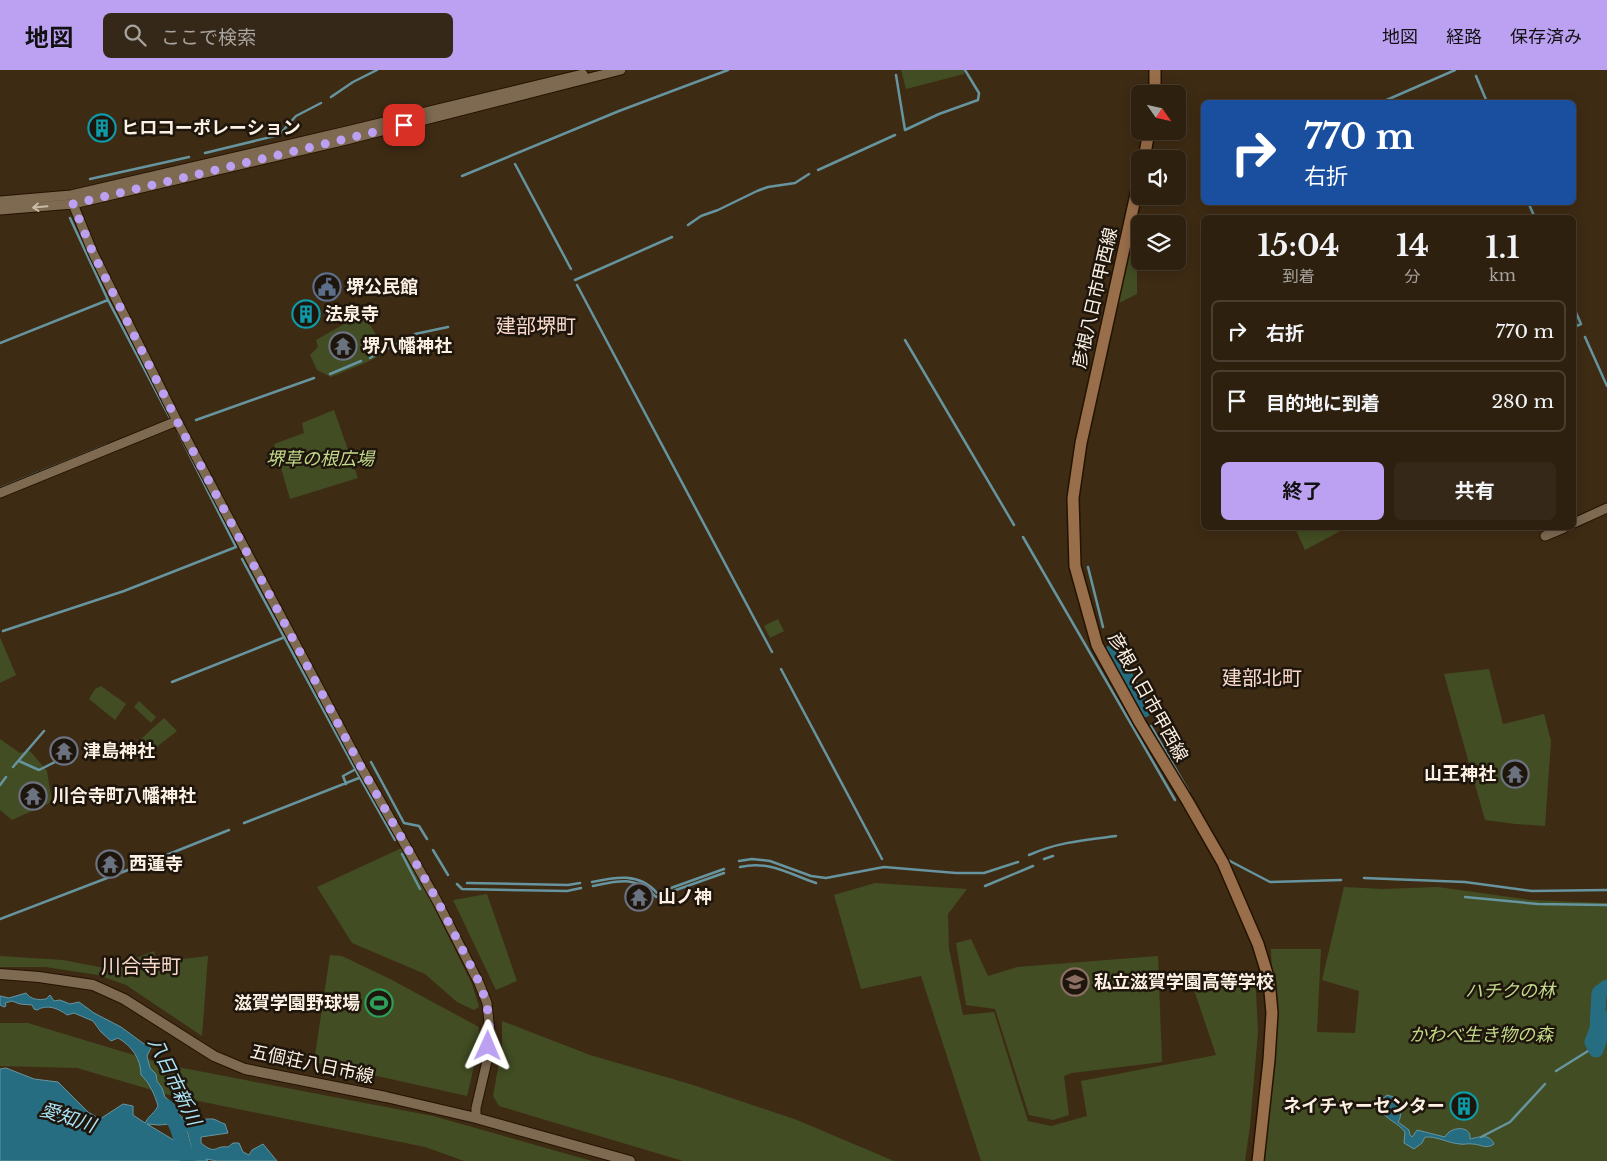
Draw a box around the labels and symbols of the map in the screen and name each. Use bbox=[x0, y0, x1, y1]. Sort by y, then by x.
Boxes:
north arrow bbox=[1131, 85, 1186, 140]
pin bbox=[383, 104, 425, 146]
building icon: ヒロコーポレーション bbox=[87, 113, 117, 143]
place label: ヒロコーポレーション bbox=[121, 117, 301, 139]
one-way arrow bbox=[33, 202, 49, 211]
street label: 彦根八日市甲西線 bbox=[1068, 225, 1122, 371]
public building icon: 堺公民館 bbox=[312, 272, 342, 302]
place label: 堺公民館 bbox=[346, 276, 418, 298]
building icon: 法泉寺 bbox=[291, 299, 321, 329]
place label: 法泉寺 bbox=[325, 303, 379, 325]
district label: 建部堺町 bbox=[496, 314, 576, 338]
temple icon: 堺八幡神社 bbox=[328, 331, 358, 361]
place label: 堺八幡神社 bbox=[362, 335, 452, 357]
park label: 堺草の根広場 bbox=[266, 448, 376, 470]
street label: 彦根八日市甲西線 bbox=[1103, 629, 1193, 765]
district label: 建部北町 bbox=[1222, 666, 1302, 690]
temple icon: 津島神社 bbox=[49, 736, 79, 766]
place label: 津島神社 bbox=[83, 740, 155, 762]
temple icon: 山王神社 bbox=[1500, 759, 1530, 789]
place label: 山王神社 bbox=[1424, 763, 1496, 785]
temple icon: 川合寺町八幡神社 bbox=[18, 781, 48, 811]
place label: 川合寺町八幡神社 bbox=[52, 785, 196, 807]
temple icon: 西蓮寺 bbox=[95, 849, 125, 879]
place label: 西蓮寺 bbox=[129, 853, 183, 875]
temple icon: 山ノ神 bbox=[624, 882, 654, 912]
place label: 山ノ神 bbox=[658, 886, 712, 908]
district label: 川合寺町 bbox=[101, 954, 181, 978]
school or university icon: 私立滋賀学園高等学校 bbox=[1060, 967, 1090, 997]
place label: 私立滋賀学園高等学校 bbox=[1094, 971, 1274, 993]
park label: ハチクの林 bbox=[1465, 980, 1557, 1002]
sports icon: 滋賀学園野球場 bbox=[364, 988, 394, 1018]
place label: 滋賀学園野球場 bbox=[234, 992, 360, 1014]
position arrow bbox=[461, 1019, 513, 1071]
park label: かわべ生き物の森 bbox=[1409, 1024, 1555, 1046]
water label: 八日市新川 bbox=[143, 1033, 207, 1131]
street label: 五個荘八日市線 bbox=[248, 1040, 376, 1088]
building icon: ネイチャーセンター bbox=[1449, 1091, 1479, 1121]
place label: ネイチャーセンター bbox=[1283, 1095, 1445, 1117]
water label: 愛知川 bbox=[37, 1098, 100, 1138]

